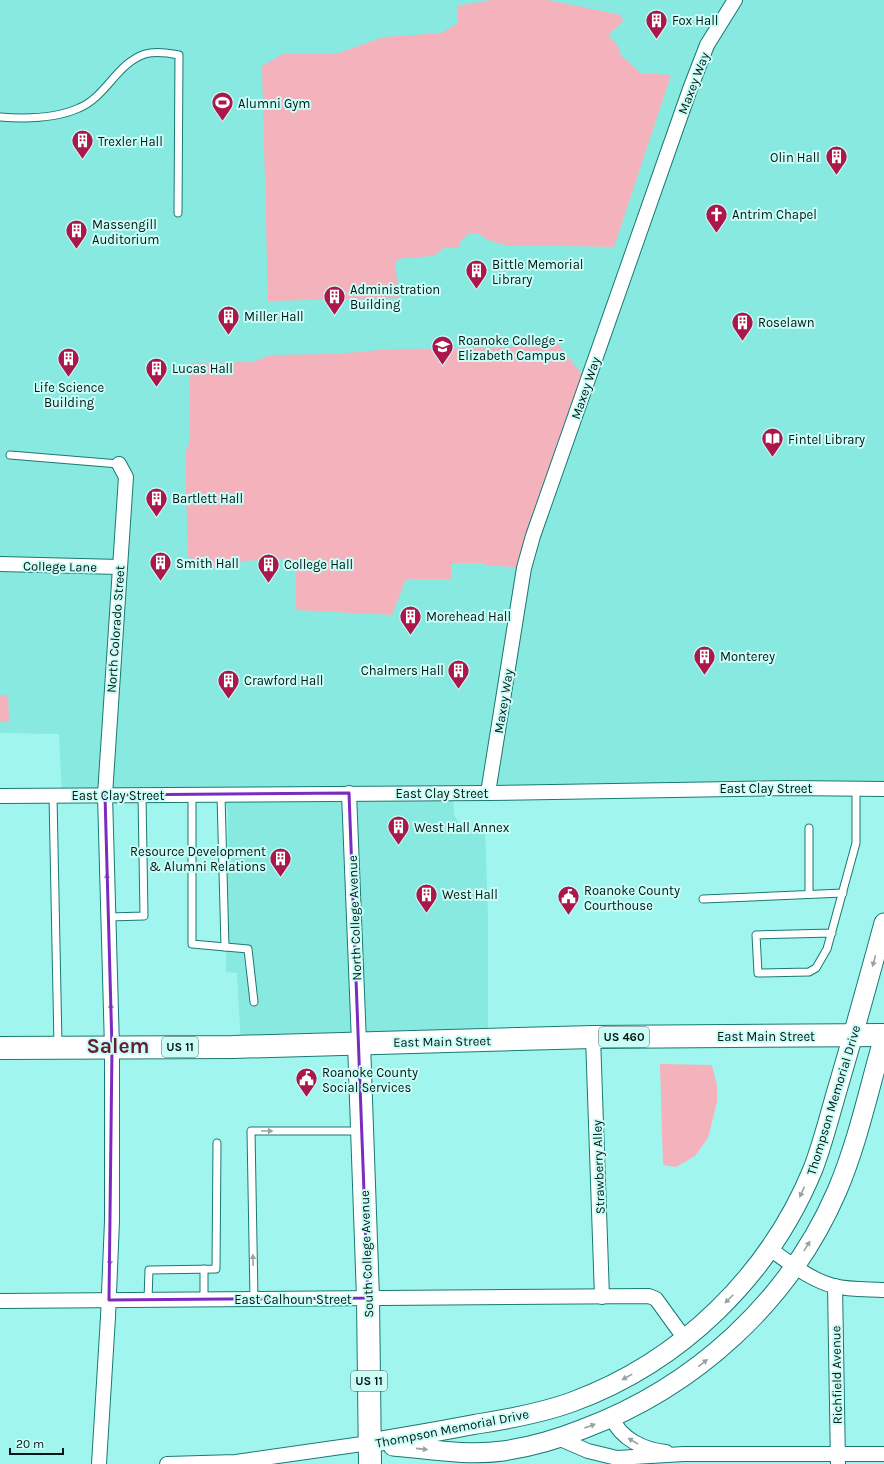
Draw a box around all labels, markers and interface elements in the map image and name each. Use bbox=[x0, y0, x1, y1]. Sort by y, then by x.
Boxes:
building icon: Fox Hall bbox=[644, 7, 670, 40]
place label: Fox Hall bbox=[672, 13, 718, 28]
street label: Maxey Way bbox=[675, 50, 712, 116]
sports icon: Alumni Gym bbox=[209, 90, 235, 123]
place label: Alumni Gym bbox=[238, 96, 311, 111]
building icon: Trexler Hall bbox=[69, 128, 95, 161]
place label: Trexler Hall bbox=[98, 134, 163, 149]
building icon: Olin Hall bbox=[823, 144, 849, 177]
place label: Olin Hall bbox=[770, 150, 820, 165]
church icon: Antrim Chapel bbox=[704, 201, 730, 234]
place label: Antrim Chapel bbox=[732, 207, 817, 222]
place label: Massengill Auditorium bbox=[92, 217, 160, 247]
building icon: Massengill Auditorium bbox=[63, 218, 89, 251]
place label: Bittle Memorial Library bbox=[492, 257, 583, 287]
building icon: Bittle Memorial Library bbox=[463, 258, 489, 291]
place label: Administration Building bbox=[350, 282, 440, 312]
building icon: Administration Building bbox=[321, 283, 347, 316]
building icon: Miller Hall bbox=[216, 303, 242, 336]
place label: Miller Hall bbox=[244, 309, 304, 324]
building icon: Roselawn bbox=[730, 309, 756, 342]
place label: Roselawn bbox=[758, 315, 815, 330]
place label: Roanoke College - Elizabeth Campus bbox=[458, 333, 566, 363]
school or university icon: Roanoke College - Elizabeth Campus bbox=[429, 334, 455, 367]
building icon: Life Science Building bbox=[56, 346, 82, 379]
building icon: Lucas Hall bbox=[143, 355, 169, 388]
street label: Maxey Way bbox=[568, 355, 603, 421]
place label: Lucas Hall bbox=[172, 361, 233, 376]
place label: Life Science Building bbox=[34, 380, 105, 410]
library icon: Fintel Library bbox=[760, 426, 786, 459]
place label: Fintel Library bbox=[788, 432, 865, 447]
building icon: Bartlett Hall bbox=[144, 485, 170, 518]
place label: Bartlett Hall bbox=[172, 491, 243, 506]
building icon: Smith Hall bbox=[147, 550, 173, 583]
building icon: College Hall bbox=[255, 551, 281, 584]
place label: Smith Hall bbox=[176, 556, 239, 571]
place label: College Hall bbox=[284, 557, 353, 572]
street label: College Lane bbox=[23, 558, 97, 575]
street label: North Colorado Street bbox=[104, 565, 127, 693]
building icon: Morehead Hall bbox=[397, 603, 423, 636]
place label: Morehead Hall bbox=[426, 609, 511, 624]
building icon: Monterey bbox=[691, 643, 717, 676]
place label: Monterey bbox=[720, 649, 775, 664]
building icon: Chalmers Hall bbox=[446, 657, 472, 690]
place label: Chalmers Hall bbox=[361, 663, 444, 678]
building icon: Crawford Hall bbox=[216, 667, 242, 700]
street label: Maxey Way bbox=[491, 668, 516, 734]
place label: Crawford Hall bbox=[244, 673, 323, 688]
street label: East Clay Street bbox=[720, 781, 813, 796]
street label: East Clay Street bbox=[396, 786, 489, 801]
street label: East Clay Street bbox=[72, 788, 165, 803]
building icon: West Hall Annex bbox=[386, 814, 412, 847]
place label: West Hall Annex bbox=[414, 820, 510, 835]
place label: Resource Development & Alumni Relations bbox=[130, 844, 266, 874]
building icon: Resource Development & Alumni Relations bbox=[268, 845, 294, 878]
street label: North College Avenue bbox=[345, 855, 364, 981]
one-way arrow bbox=[104, 872, 110, 885]
building icon: West Hall bbox=[413, 881, 439, 914]
place label: Roanoke County Courthouse bbox=[584, 883, 680, 913]
public building icon: Roanoke County Courthouse bbox=[555, 884, 581, 917]
place label: West Hall bbox=[442, 887, 498, 902]
one-way arrow bbox=[871, 955, 877, 967]
one-way arrow bbox=[108, 1002, 114, 1015]
street label: Thompson Memorial Drive bbox=[804, 1023, 864, 1177]
road number: US 460 bbox=[599, 1027, 649, 1047]
street label: East Main Street bbox=[717, 1029, 815, 1044]
street label: East Main Street bbox=[393, 1033, 491, 1050]
district label: Salem bbox=[86, 1034, 150, 1058]
road number: US 11 bbox=[162, 1037, 198, 1057]
place label: Roanoke County Social Services bbox=[322, 1065, 418, 1095]
public building icon: Roanoke County Social Services bbox=[293, 1066, 319, 1099]
street label: Strawberry Alley bbox=[589, 1120, 608, 1214]
one-way arrow bbox=[261, 1128, 274, 1134]
one-way arrow bbox=[799, 1186, 805, 1197]
street label: South College Avenue bbox=[357, 1190, 376, 1318]
one-way arrow bbox=[804, 1240, 811, 1252]
one-way arrow bbox=[250, 1253, 256, 1266]
one-way arrow bbox=[107, 1254, 114, 1266]
street label: East Calhoun Street bbox=[234, 1292, 352, 1307]
one-way arrow bbox=[724, 1294, 734, 1304]
street label: Richfield Avenue bbox=[828, 1325, 845, 1424]
one-way arrow bbox=[698, 1359, 709, 1367]
road number: US 11 bbox=[351, 1371, 387, 1391]
one-way arrow bbox=[621, 1374, 632, 1380]
street label: Thompson Memorial Drive bbox=[374, 1406, 530, 1451]
one-way arrow bbox=[585, 1423, 597, 1429]
scale bar bbox=[10, 1430, 63, 1456]
text: 20 m bbox=[16, 1437, 44, 1451]
one-way arrow bbox=[627, 1438, 639, 1445]
one-way arrow bbox=[416, 1446, 428, 1452]

